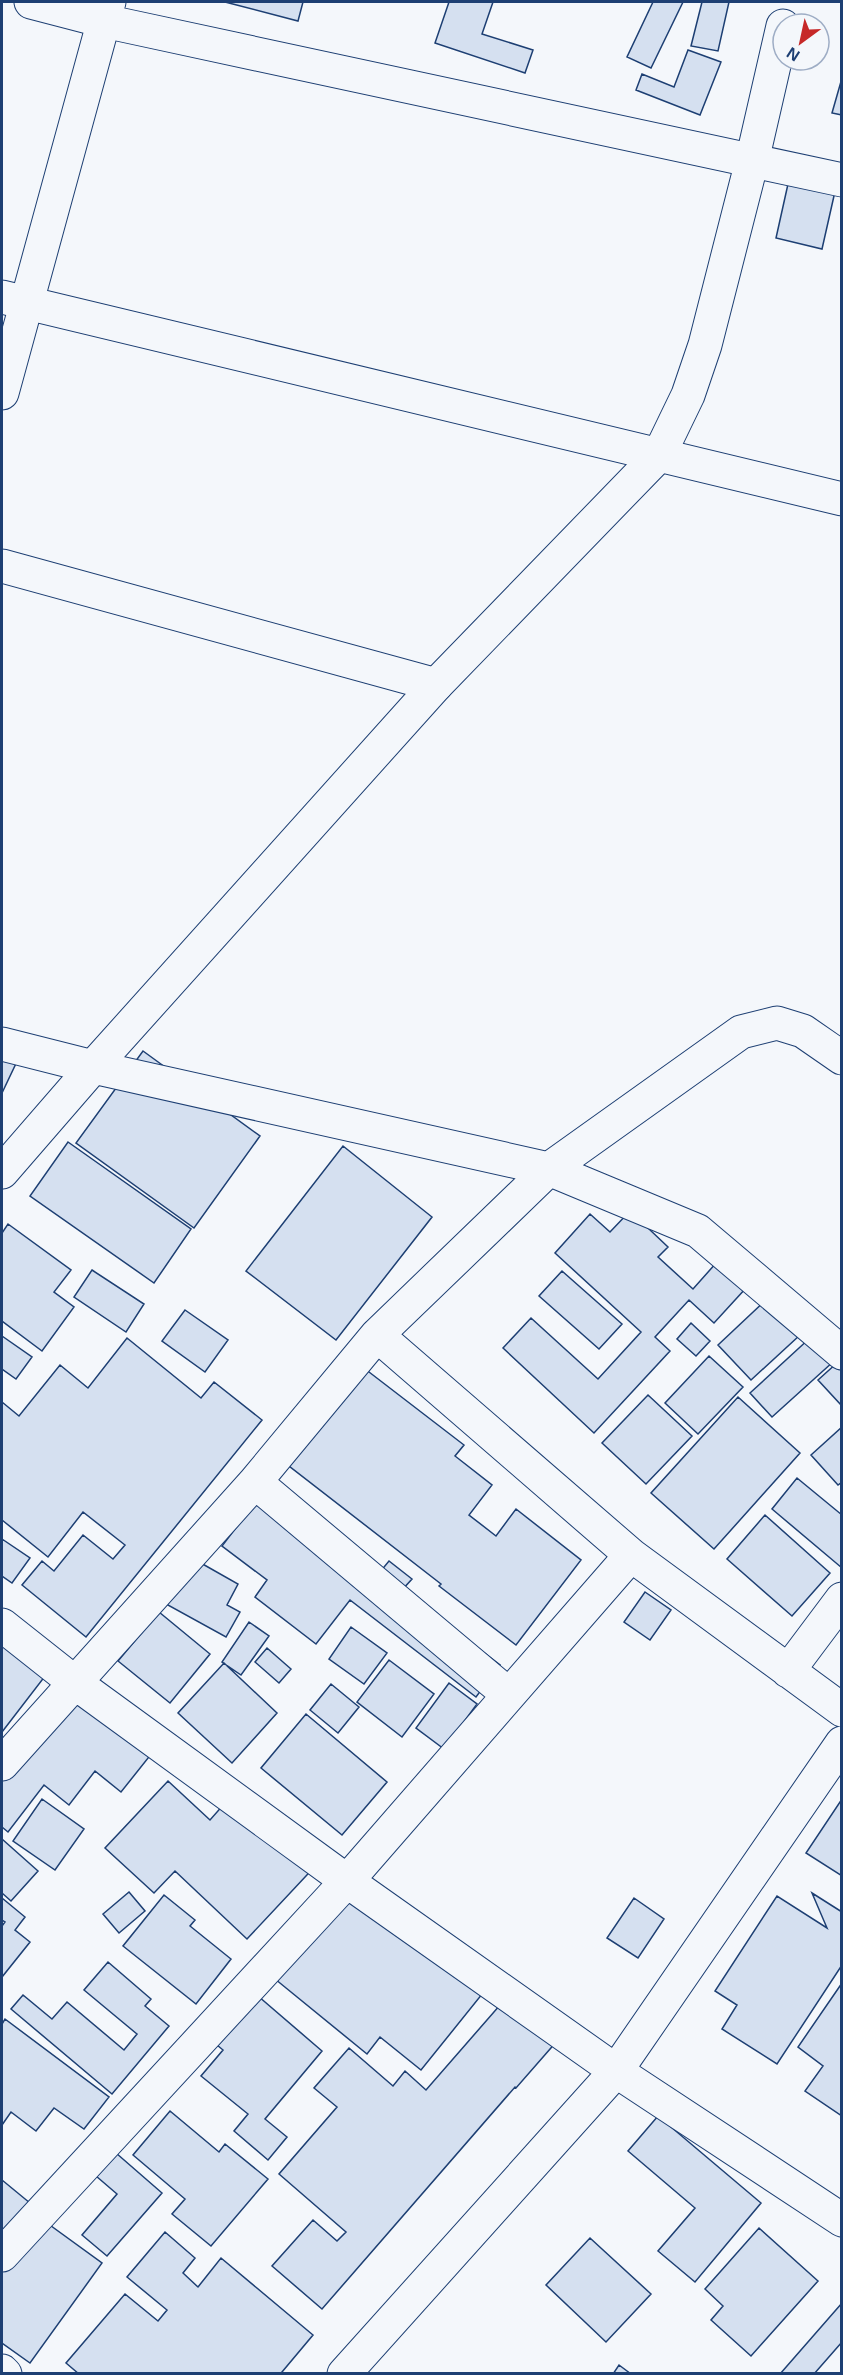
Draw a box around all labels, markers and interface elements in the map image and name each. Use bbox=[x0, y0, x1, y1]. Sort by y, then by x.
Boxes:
north arrow bbox=[771, 12, 831, 72]
text: N bbox=[784, 44, 803, 64]

